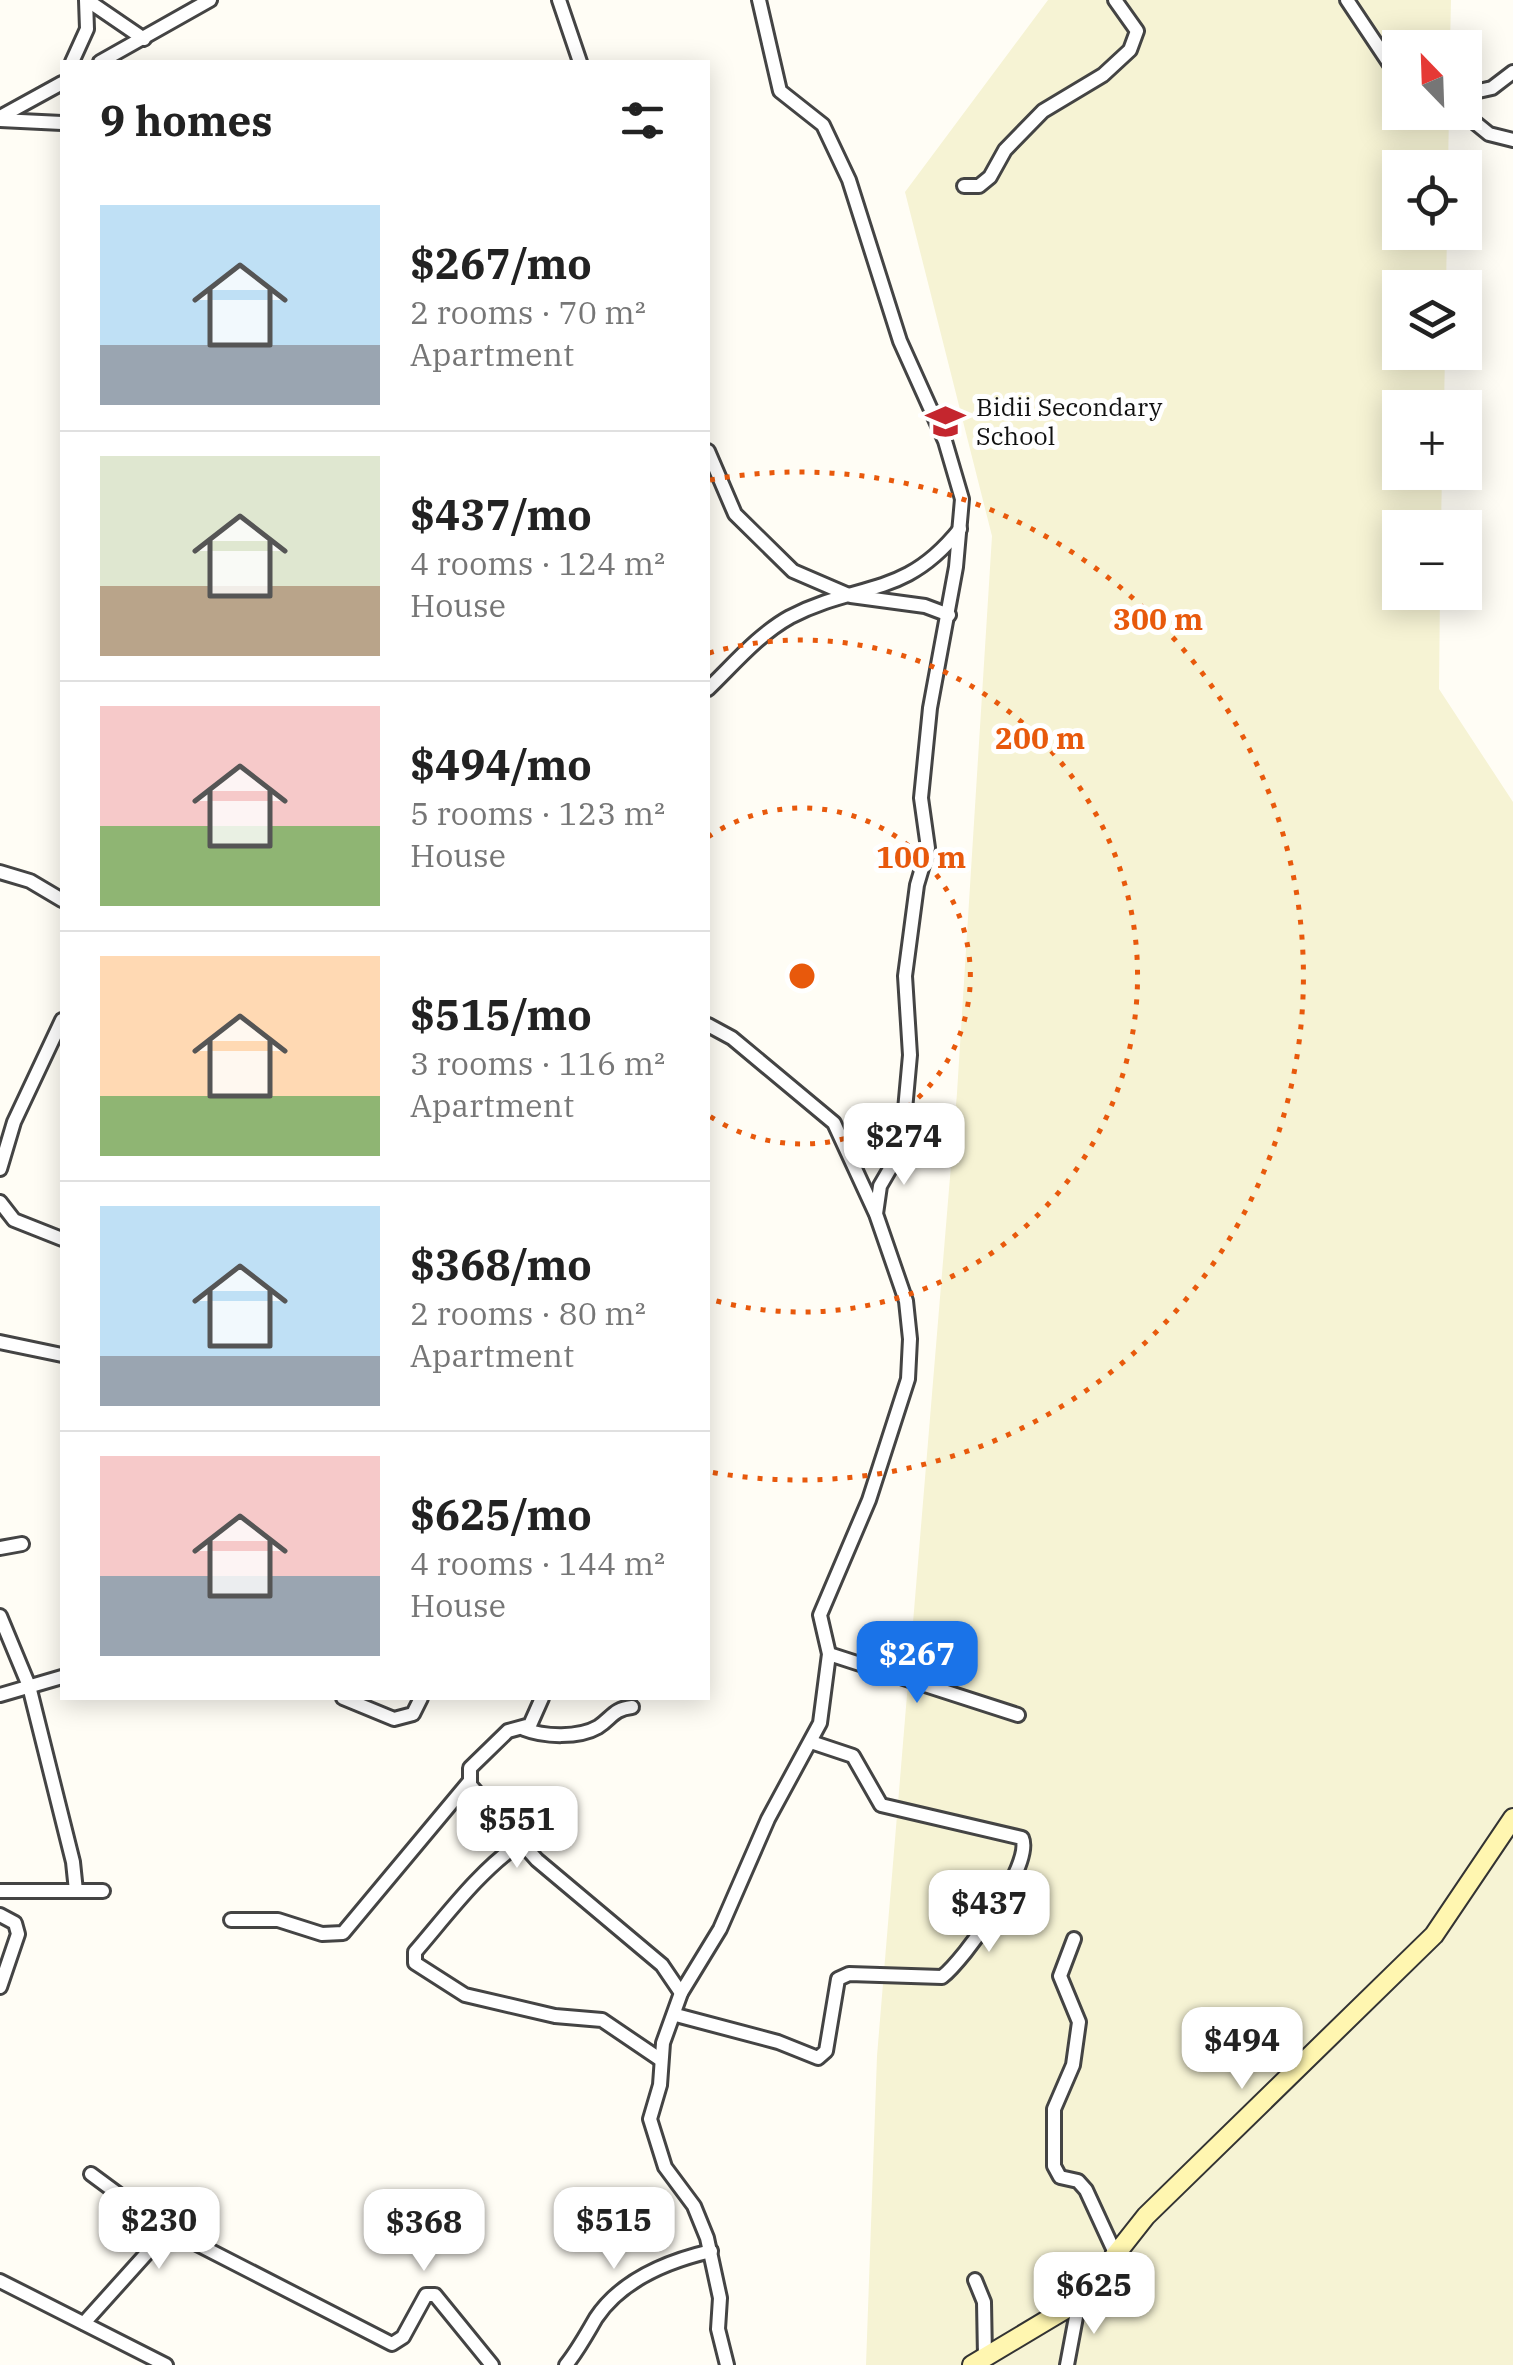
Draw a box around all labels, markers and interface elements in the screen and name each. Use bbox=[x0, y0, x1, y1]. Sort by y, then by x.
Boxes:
north arrow bbox=[1382, 30, 1482, 130]
map controls bbox=[1382, 30, 1482, 610]
text: 9 homes bbox=[100, 93, 273, 148]
icon: filters bbox=[615, 93, 670, 148]
button: locate bbox=[1382, 150, 1482, 250]
text: $267/mo bbox=[410, 236, 592, 291]
icon: home bbox=[180, 245, 300, 365]
button: layers bbox=[1382, 270, 1482, 370]
text: 2 rooms · 70 m² bbox=[410, 291, 646, 333]
text: Apartment bbox=[410, 333, 574, 375]
place label: Bidii Secondary School bbox=[976, 390, 1163, 452]
button: + bbox=[1382, 390, 1482, 490]
school or university icon: Bidii Secondary School bbox=[925, 400, 967, 442]
text: $437/mo bbox=[410, 487, 592, 542]
icon: home bbox=[180, 496, 300, 616]
button: − bbox=[1382, 510, 1482, 610]
text: 4 rooms · 124 m² bbox=[410, 542, 665, 584]
text: House bbox=[410, 584, 506, 626]
text: 300 m bbox=[1113, 599, 1203, 638]
text: 200 m bbox=[995, 718, 1085, 757]
text: $494/mo bbox=[410, 737, 592, 792]
icon: home bbox=[180, 746, 300, 866]
text: 5 rooms · 123 m² bbox=[410, 792, 665, 834]
text: House bbox=[410, 834, 506, 876]
text: 100 m bbox=[876, 837, 966, 876]
centre of rings bbox=[784, 958, 820, 994]
text: $515/mo bbox=[410, 987, 592, 1042]
icon: home bbox=[180, 996, 300, 1116]
text: 3 rooms · 116 m² bbox=[410, 1042, 665, 1084]
text: Apartment bbox=[410, 1084, 574, 1126]
pin: $274 bbox=[845, 1103, 963, 1188]
text: $274 bbox=[866, 1114, 942, 1156]
text: $368/mo bbox=[410, 1237, 592, 1292]
icon: home bbox=[180, 1246, 300, 1366]
text: 2 rooms · 80 m² bbox=[410, 1292, 646, 1334]
text: Apartment bbox=[410, 1334, 574, 1376]
text: $625/mo bbox=[410, 1487, 592, 1542]
icon: home bbox=[180, 1496, 300, 1616]
text: 4 rooms · 144 m² bbox=[410, 1542, 665, 1584]
text: House bbox=[410, 1584, 506, 1626]
pin: $267 bbox=[858, 1621, 976, 1706]
text: $267 bbox=[879, 1632, 955, 1674]
pin: $551 bbox=[458, 1786, 576, 1871]
text: $551 bbox=[479, 1797, 555, 1839]
pin: $437 bbox=[930, 1870, 1048, 1955]
text: $437 bbox=[951, 1881, 1027, 1923]
pin: $494 bbox=[1183, 2007, 1301, 2092]
text: $494 bbox=[1204, 2018, 1280, 2060]
pin: $230 bbox=[100, 2187, 218, 2272]
pin: $515 bbox=[555, 2187, 673, 2272]
pin: $368 bbox=[365, 2189, 483, 2274]
text: $230 bbox=[121, 2198, 197, 2240]
text: $515 bbox=[576, 2198, 652, 2240]
text: $368 bbox=[386, 2200, 462, 2242]
pin: $625 bbox=[1035, 2252, 1153, 2337]
text: $625 bbox=[1056, 2263, 1132, 2305]

